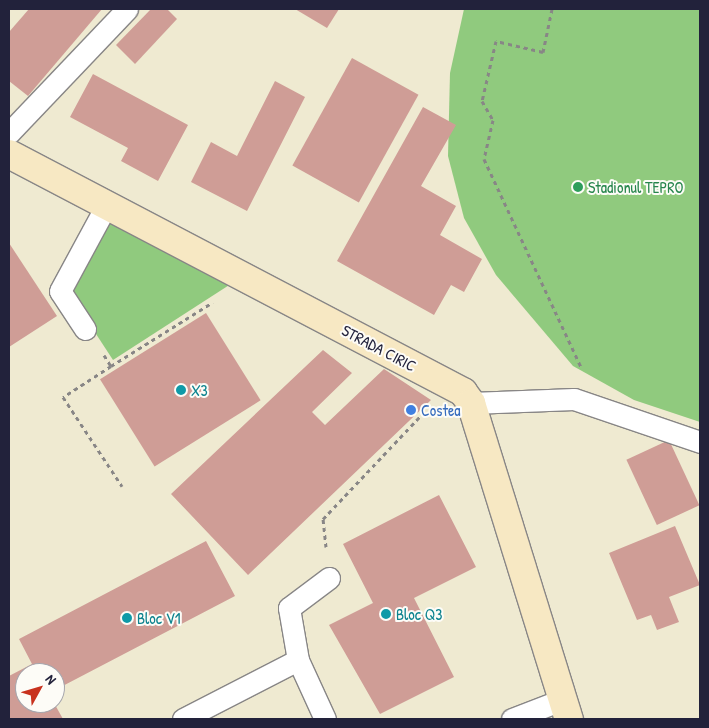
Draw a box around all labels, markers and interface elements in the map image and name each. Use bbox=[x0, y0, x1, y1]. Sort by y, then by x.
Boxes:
place label: Stadionul TEPRO bbox=[588, 177, 683, 197]
marker: Stadionul TEPRO bbox=[572, 181, 584, 193]
street label: STRADA CIRIC bbox=[339, 320, 419, 376]
place label: X3 bbox=[191, 380, 208, 400]
marker: X3 bbox=[175, 384, 187, 396]
place label: Costea bbox=[421, 400, 461, 420]
marker: Costea bbox=[405, 404, 417, 416]
place label: Bloc Q3 bbox=[396, 604, 442, 624]
place label: Bloc V1 bbox=[137, 608, 181, 628]
marker: Bloc Q3 bbox=[380, 608, 392, 620]
marker: Bloc V1 bbox=[121, 612, 133, 624]
north arrow bbox=[15, 663, 65, 713]
text: N bbox=[42, 670, 61, 688]

